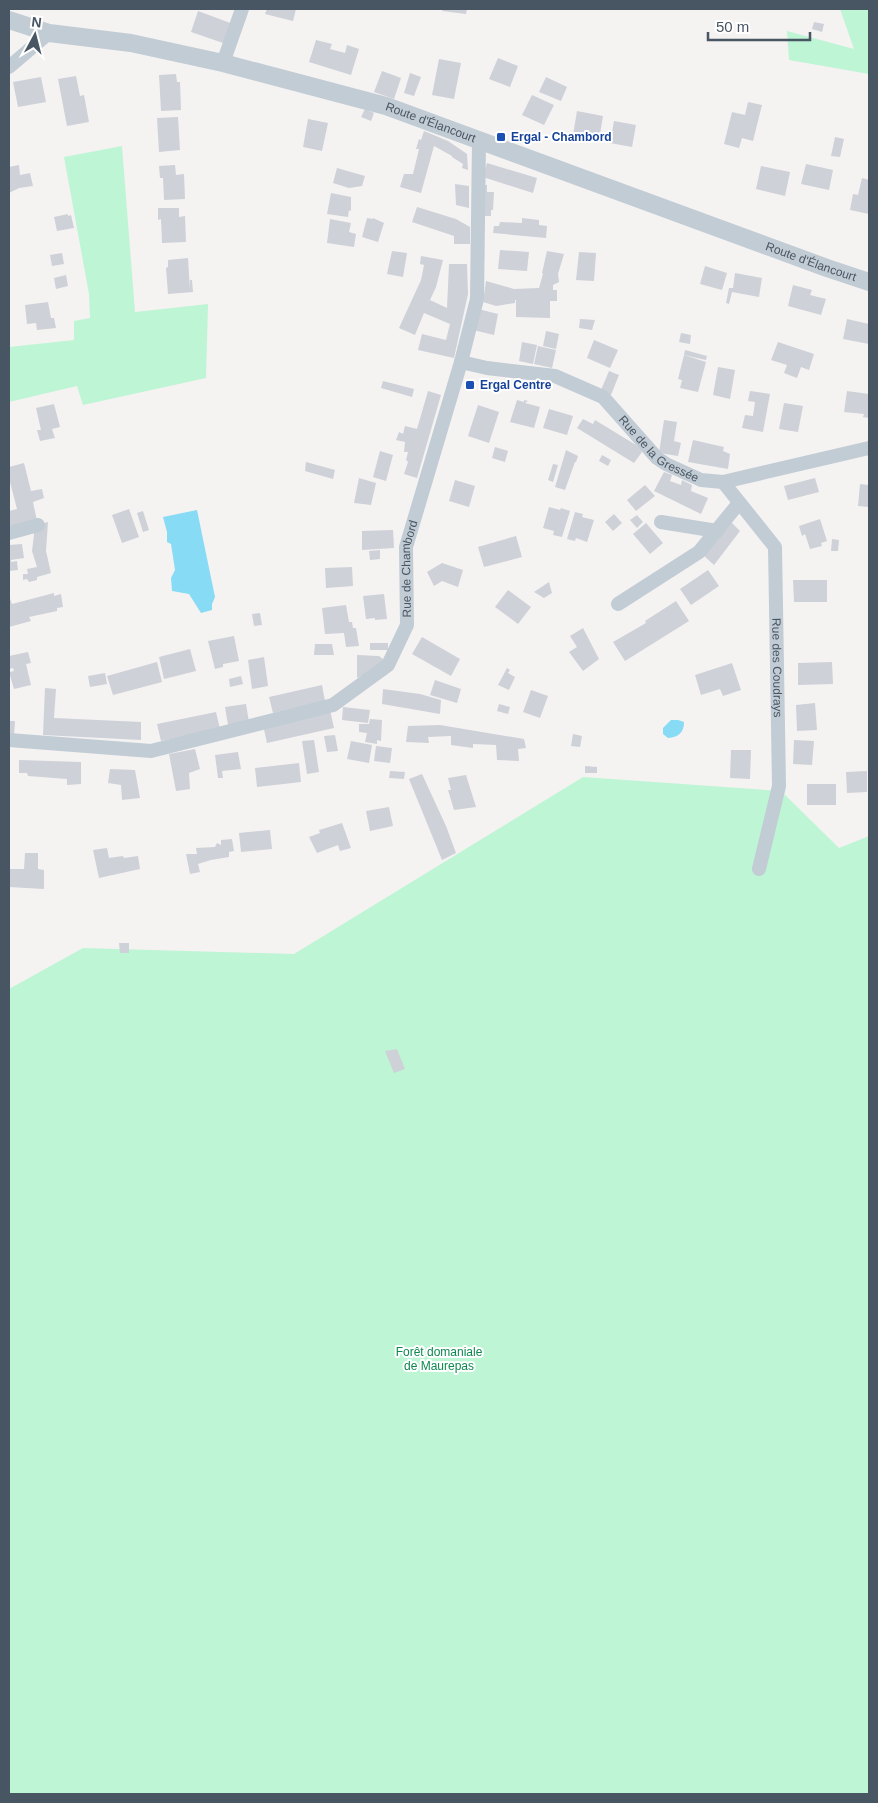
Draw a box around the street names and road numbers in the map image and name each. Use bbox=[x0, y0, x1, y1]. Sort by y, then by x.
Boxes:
street label: Route d'Élancourt bbox=[384, 99, 478, 146]
street label: Route d'Élancourt bbox=[764, 239, 859, 284]
street label: Rue de la Gressée bbox=[616, 413, 701, 485]
street label: Rue de Chambord bbox=[399, 518, 421, 618]
street label: Rue des Coudrays bbox=[769, 618, 785, 718]

